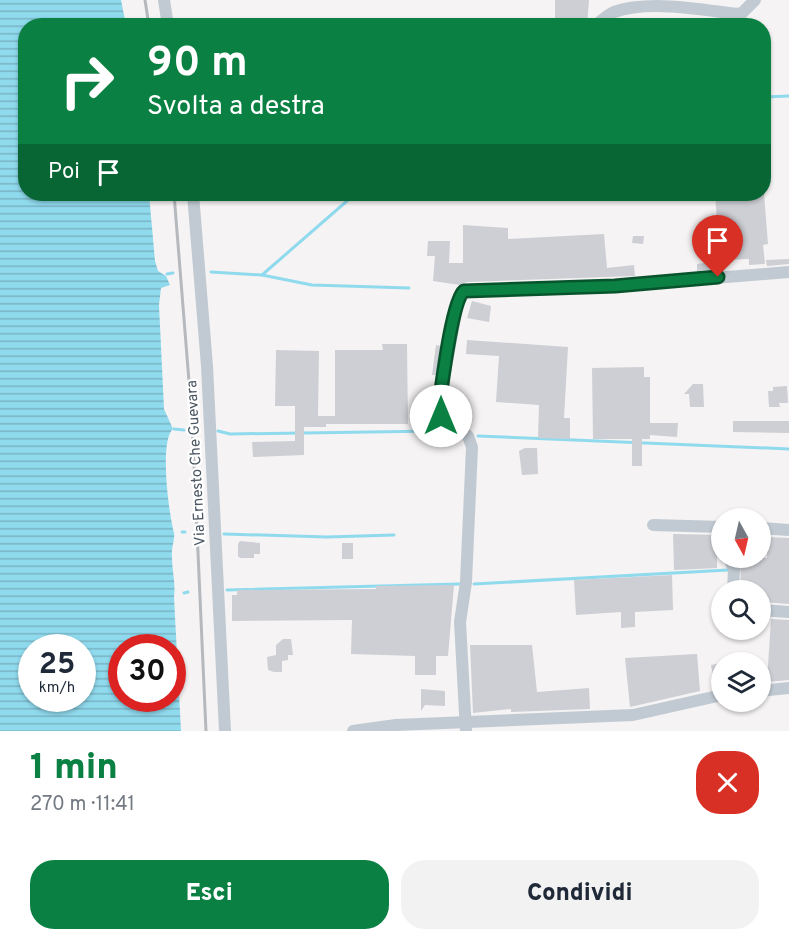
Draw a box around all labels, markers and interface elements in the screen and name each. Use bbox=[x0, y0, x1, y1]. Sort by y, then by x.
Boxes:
text: 90 m bbox=[147, 38, 248, 91]
icon: right bbox=[48, 42, 126, 120]
text: Svolta a destra bbox=[147, 90, 325, 124]
icon: arrive bbox=[92, 156, 125, 189]
text: Poi bbox=[48, 159, 80, 186]
pin bbox=[692, 215, 743, 277]
icon: arrive bbox=[701, 224, 734, 257]
street label: Via Ernesto Che Guevara bbox=[183, 380, 211, 546]
position arrow bbox=[409, 384, 473, 448]
north arrow bbox=[711, 508, 771, 568]
map controls bbox=[711, 508, 771, 712]
button: search bbox=[711, 580, 771, 640]
speed limit sign: 30 bbox=[108, 634, 186, 712]
text: 25 bbox=[39, 647, 75, 684]
button: layers bbox=[711, 652, 771, 712]
text: km/h bbox=[39, 679, 75, 698]
text: 1 min bbox=[30, 746, 118, 792]
button: close bbox=[696, 751, 759, 814]
text: 270 m · 11:41 bbox=[30, 792, 135, 818]
button: Esci bbox=[30, 860, 389, 929]
button: Condividi bbox=[401, 860, 759, 929]

